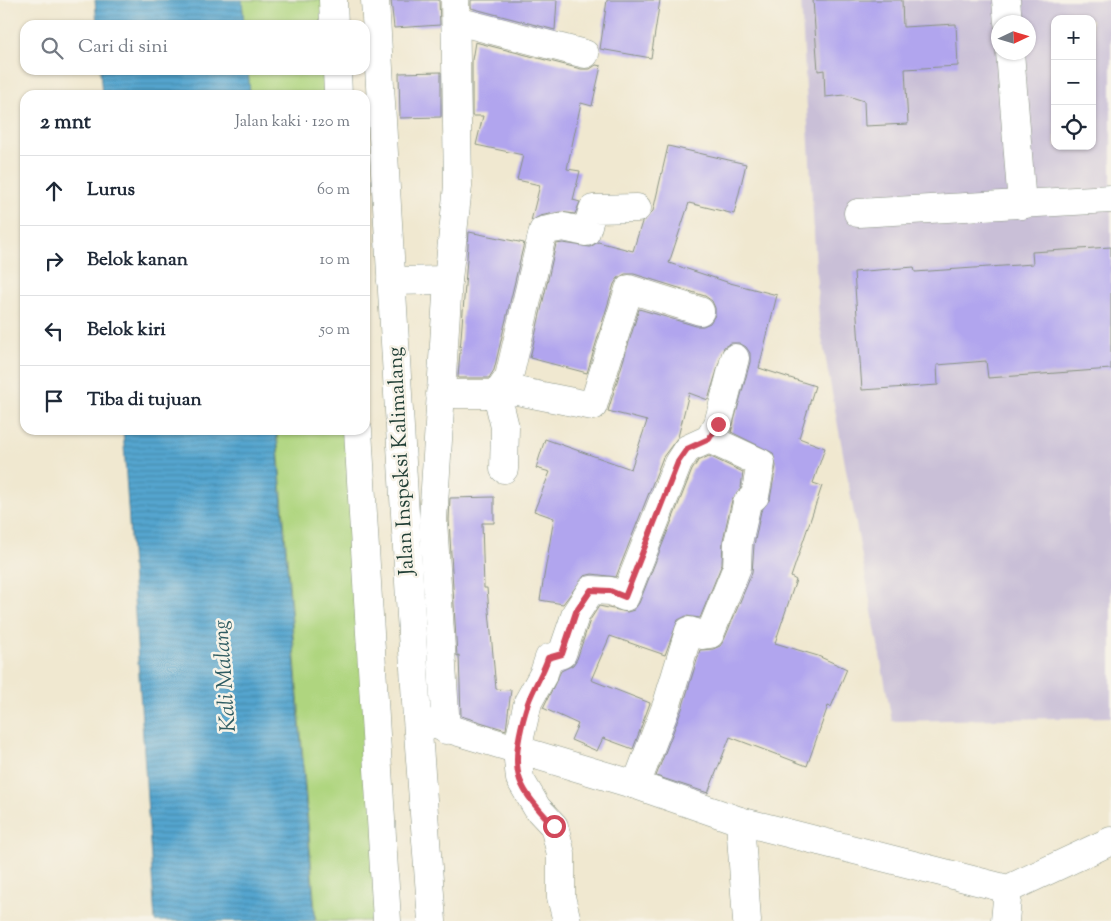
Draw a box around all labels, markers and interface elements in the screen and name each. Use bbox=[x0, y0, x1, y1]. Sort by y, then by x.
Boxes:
north arrow bbox=[991, 15, 1036, 60]
map controls bbox=[1051, 15, 1096, 150]
button: + bbox=[1051, 15, 1096, 60]
search box bbox=[20, 20, 370, 75]
icon: search bbox=[38, 34, 66, 62]
text: Cari di sini bbox=[78, 34, 168, 61]
button: − bbox=[1051, 60, 1096, 105]
button: locate bbox=[1051, 105, 1096, 150]
text: 2 mnt bbox=[40, 108, 91, 138]
text: Jalan kaki · 120 m bbox=[235, 111, 350, 134]
icon: ahead bbox=[40, 177, 68, 205]
text: Lurus bbox=[87, 177, 135, 204]
text: 60 m bbox=[317, 179, 350, 202]
icon: right bbox=[40, 247, 68, 275]
text: Belok kanan bbox=[87, 247, 188, 274]
text: 10 m bbox=[320, 249, 350, 272]
icon: left bbox=[40, 317, 68, 345]
text: Belok kiri bbox=[87, 317, 166, 344]
text: 50 m bbox=[319, 319, 350, 342]
street label: Jalan Inspeksi Kalimalang bbox=[381, 346, 423, 577]
icon: arrive bbox=[40, 387, 68, 415]
text: Tiba di tujuan bbox=[87, 387, 202, 414]
route end bbox=[707, 413, 730, 436]
water label: Kali Malang bbox=[206, 618, 246, 733]
route start bbox=[543, 815, 566, 838]

